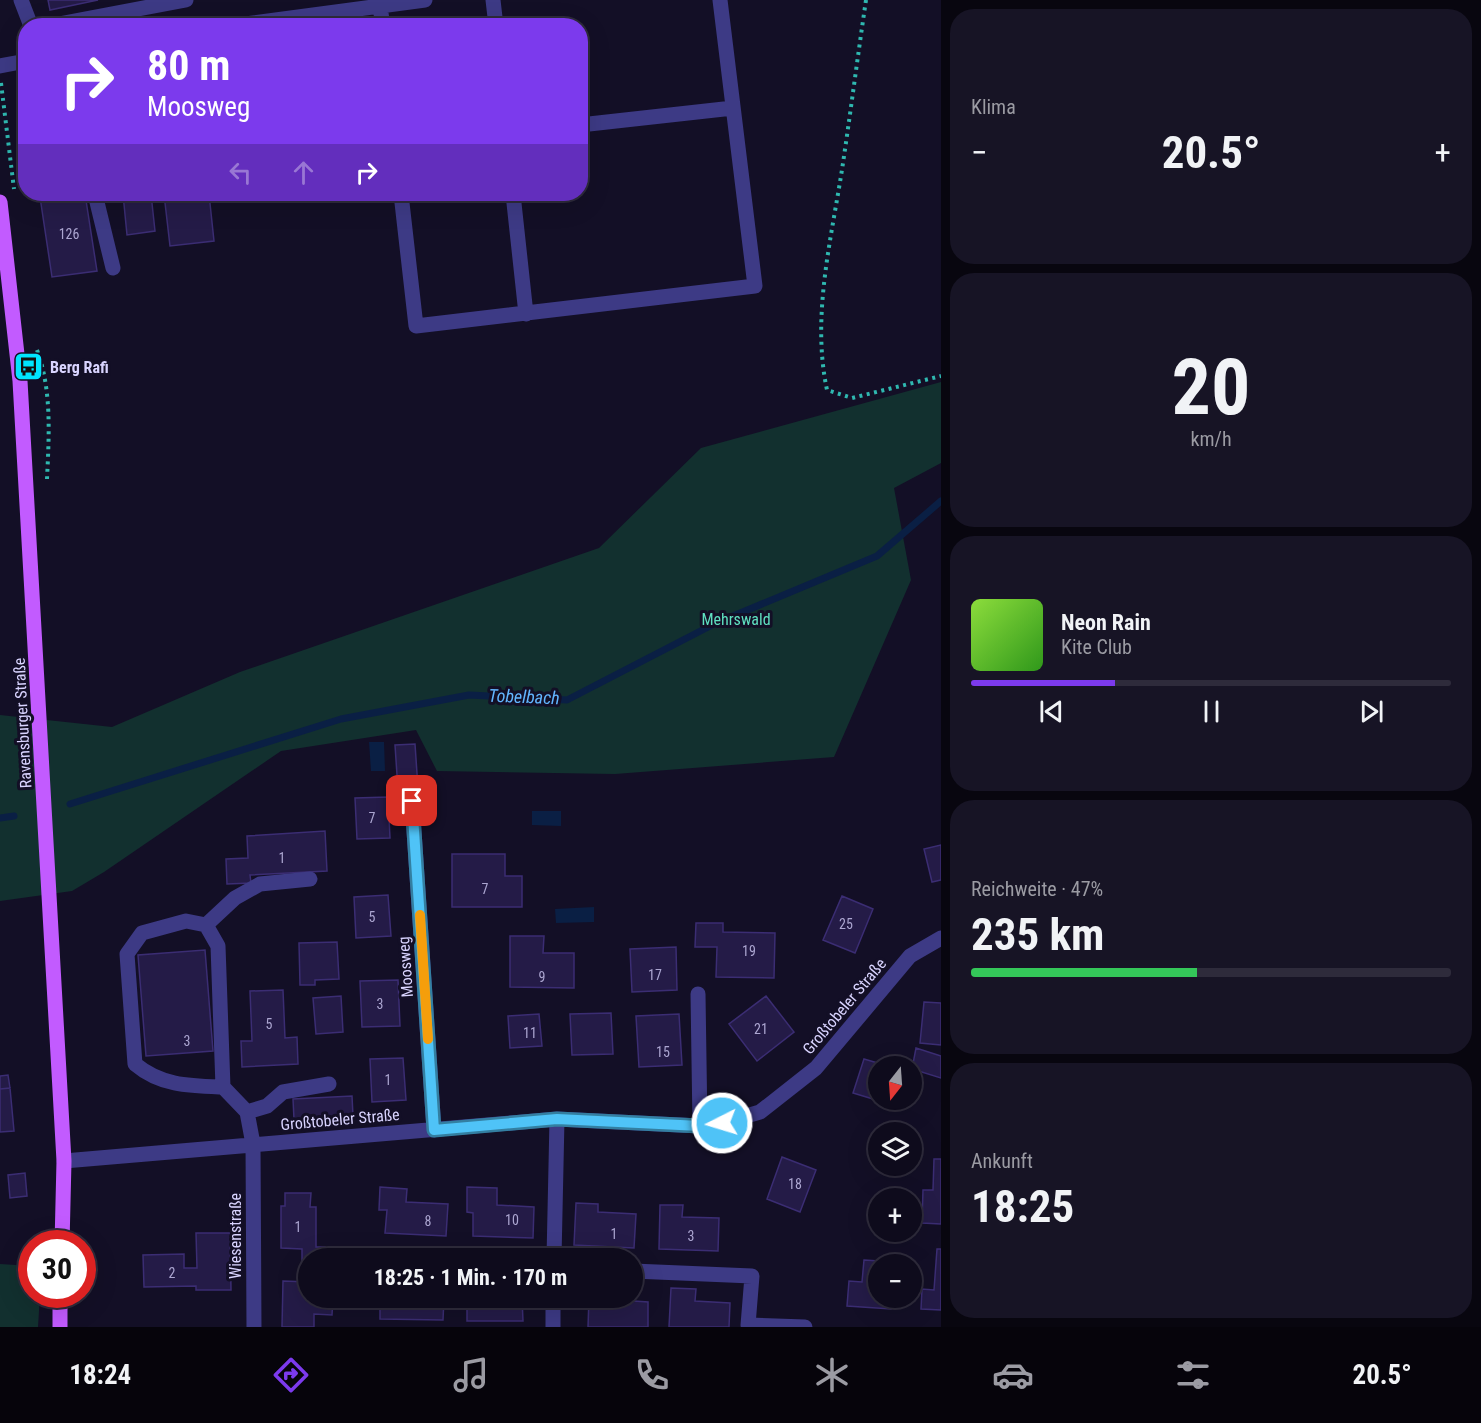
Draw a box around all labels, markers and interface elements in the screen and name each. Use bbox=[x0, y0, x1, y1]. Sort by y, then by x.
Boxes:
text: 80 m bbox=[147, 41, 230, 90]
icon: right bbox=[48, 42, 126, 120]
text: Moosweg bbox=[147, 91, 250, 123]
text: Klima bbox=[971, 95, 1016, 119]
text: 20.5° bbox=[1162, 126, 1260, 179]
text: − bbox=[971, 133, 988, 172]
text: + bbox=[1435, 133, 1451, 172]
icon: left bbox=[224, 156, 257, 189]
icon: ahead bbox=[287, 156, 320, 189]
icon: right bbox=[350, 156, 383, 189]
house number: 126 bbox=[59, 226, 79, 242]
text: 20 bbox=[1172, 342, 1250, 433]
bus stop icon: Berg Rafi bbox=[13, 351, 45, 383]
place label: Berg Rafi bbox=[50, 358, 109, 377]
text: km/h bbox=[1190, 427, 1232, 451]
park label: Mehrswald bbox=[701, 610, 771, 629]
text: Neon Rain bbox=[1061, 610, 1151, 635]
text: Kite Club bbox=[1061, 635, 1132, 659]
street label: Ravensburger Straße bbox=[10, 657, 35, 789]
water label: Tobelbach bbox=[488, 685, 560, 708]
icon: previous bbox=[1035, 695, 1068, 728]
icon: pause bbox=[1195, 695, 1228, 728]
icon: next bbox=[1355, 695, 1388, 728]
pin bbox=[386, 775, 437, 826]
icon: arrive bbox=[395, 784, 428, 817]
house number: 7 bbox=[369, 810, 376, 826]
house number: 1 bbox=[279, 850, 285, 866]
text: Reichweite · 47% bbox=[971, 877, 1103, 901]
house number: 7 bbox=[482, 881, 489, 897]
text: 235 km bbox=[971, 908, 1104, 961]
house number: 5 bbox=[369, 909, 376, 925]
house number: 25 bbox=[839, 916, 853, 932]
street label: Moosweg bbox=[394, 936, 417, 998]
house number: 19 bbox=[742, 943, 756, 959]
street label: Großtobeler Straße bbox=[799, 954, 890, 1058]
house number: 17 bbox=[648, 967, 662, 983]
house number: 9 bbox=[539, 969, 545, 985]
house number: 3 bbox=[377, 996, 383, 1012]
house number: 5 bbox=[266, 1016, 273, 1032]
house number: 21 bbox=[754, 1021, 768, 1037]
house number: 11 bbox=[523, 1025, 537, 1041]
house number: 3 bbox=[184, 1033, 190, 1049]
house number: 15 bbox=[656, 1044, 670, 1060]
north arrow bbox=[868, 1056, 922, 1110]
map controls bbox=[868, 1056, 922, 1308]
house number: 1 bbox=[385, 1072, 391, 1088]
position arrow bbox=[690, 1091, 754, 1155]
street label: Großtobeler Straße bbox=[280, 1105, 400, 1134]
button: layers bbox=[868, 1122, 922, 1176]
text: Ankunft bbox=[971, 1149, 1033, 1173]
house number: 18 bbox=[788, 1176, 802, 1192]
text: 18:25 bbox=[971, 1180, 1074, 1233]
button: + bbox=[868, 1188, 922, 1242]
street label: Wiesenstraße bbox=[226, 1193, 245, 1279]
house number: 10 bbox=[505, 1212, 519, 1228]
house number: 8 bbox=[425, 1213, 432, 1229]
house number: 1 bbox=[295, 1219, 301, 1235]
house number: 1 bbox=[611, 1226, 617, 1242]
house number: 3 bbox=[688, 1228, 694, 1244]
speed limit sign: 30 bbox=[18, 1230, 96, 1308]
button: − bbox=[868, 1254, 922, 1308]
house number: 2 bbox=[169, 1265, 176, 1281]
text: 18:25 · 1 Min. · 170 m bbox=[374, 1265, 567, 1290]
icon: directions bbox=[270, 1354, 312, 1396]
icon: music bbox=[450, 1354, 492, 1396]
icon: phone bbox=[631, 1354, 673, 1396]
icon: climate bbox=[811, 1354, 853, 1396]
icon: car bbox=[992, 1354, 1034, 1396]
icon: filters bbox=[1172, 1354, 1214, 1396]
text: 18:24 bbox=[69, 1359, 131, 1391]
text: 20.5° bbox=[1352, 1359, 1412, 1391]

